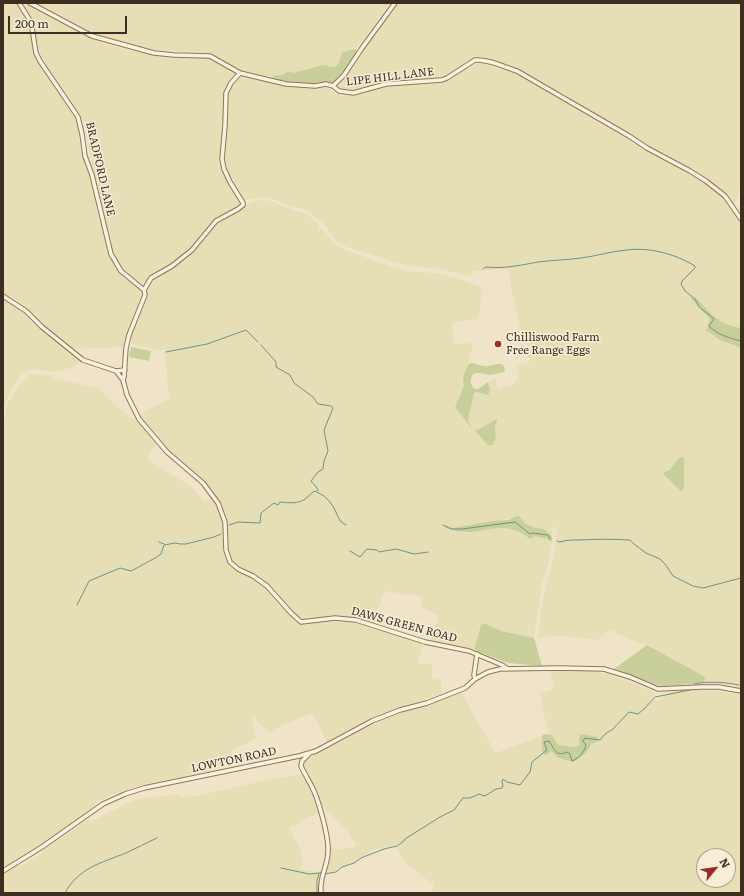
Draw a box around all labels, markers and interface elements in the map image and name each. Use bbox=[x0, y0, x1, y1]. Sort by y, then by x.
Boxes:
scale bar bbox=[10, 8, 129, 34]
text: 200 m bbox=[15, 14, 49, 32]
street label: LIPE HILL LANE bbox=[345, 65, 435, 89]
street label: BRADFORD LANE bbox=[83, 120, 117, 218]
place label: Chilliswood Farm Free Range Eggs bbox=[506, 331, 600, 357]
marker: Chilliswood Farm Free Range Eggs bbox=[493, 339, 503, 349]
street label: DAWS GREEN ROAD bbox=[350, 605, 458, 645]
street label: LOWTON ROAD bbox=[190, 745, 278, 775]
north arrow bbox=[696, 848, 736, 888]
text: N bbox=[716, 855, 735, 871]

